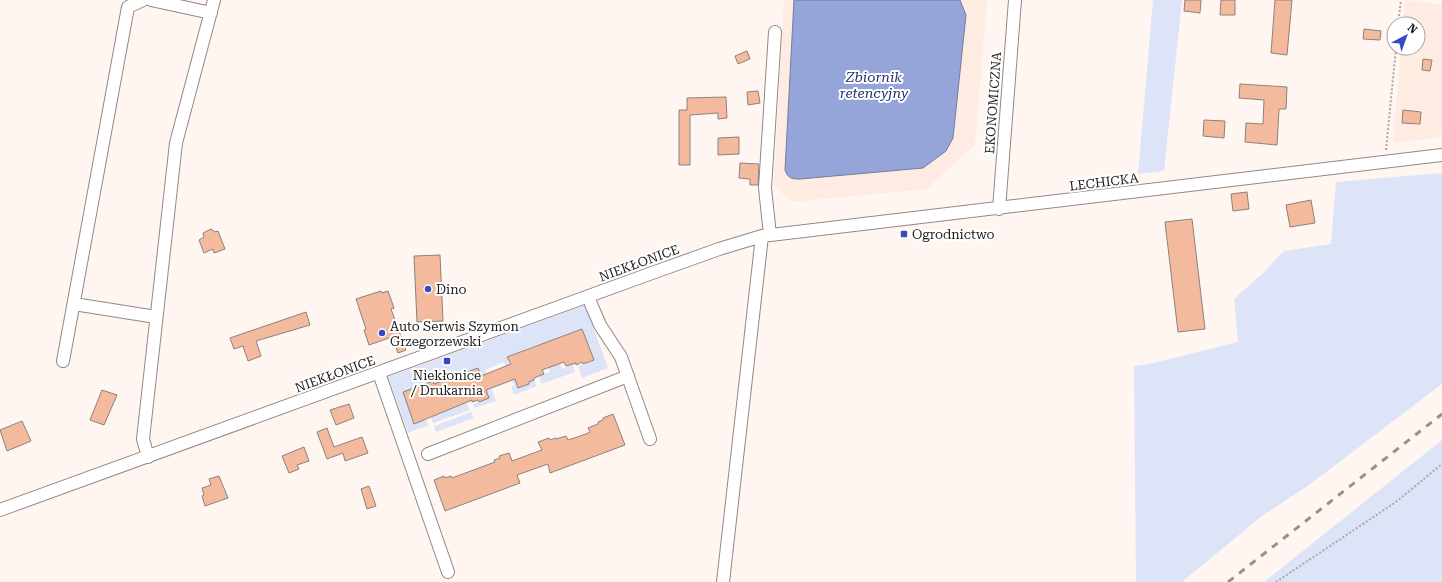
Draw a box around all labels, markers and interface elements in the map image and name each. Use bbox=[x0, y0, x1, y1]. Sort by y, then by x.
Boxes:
north arrow bbox=[1386, 16, 1426, 56]
text: N bbox=[1405, 21, 1420, 37]
street label: EKONOMICZNA bbox=[982, 51, 1004, 155]
water label: Zbiornik retencyjny bbox=[840, 69, 909, 101]
street label: LECHICKA bbox=[1069, 170, 1139, 194]
place label: Ogrodnictwo bbox=[912, 227, 995, 242]
marker: Ogrodnictwo bbox=[899, 229, 909, 239]
street label: NIEKŁONICE bbox=[597, 242, 681, 284]
place label: Dino bbox=[436, 282, 467, 297]
marker: Dino bbox=[423, 284, 433, 294]
place label: Auto Serwis Szymon Grzegorzewski bbox=[390, 319, 519, 349]
marker: Auto Serwis Szymon Grzegorzewski bbox=[377, 328, 387, 338]
street label: NIEKŁONICE bbox=[293, 353, 377, 395]
marker: Niekłonice / Drukarnia bbox=[442, 356, 452, 366]
place label: Niekłonice / Drukarnia bbox=[410, 368, 483, 398]

